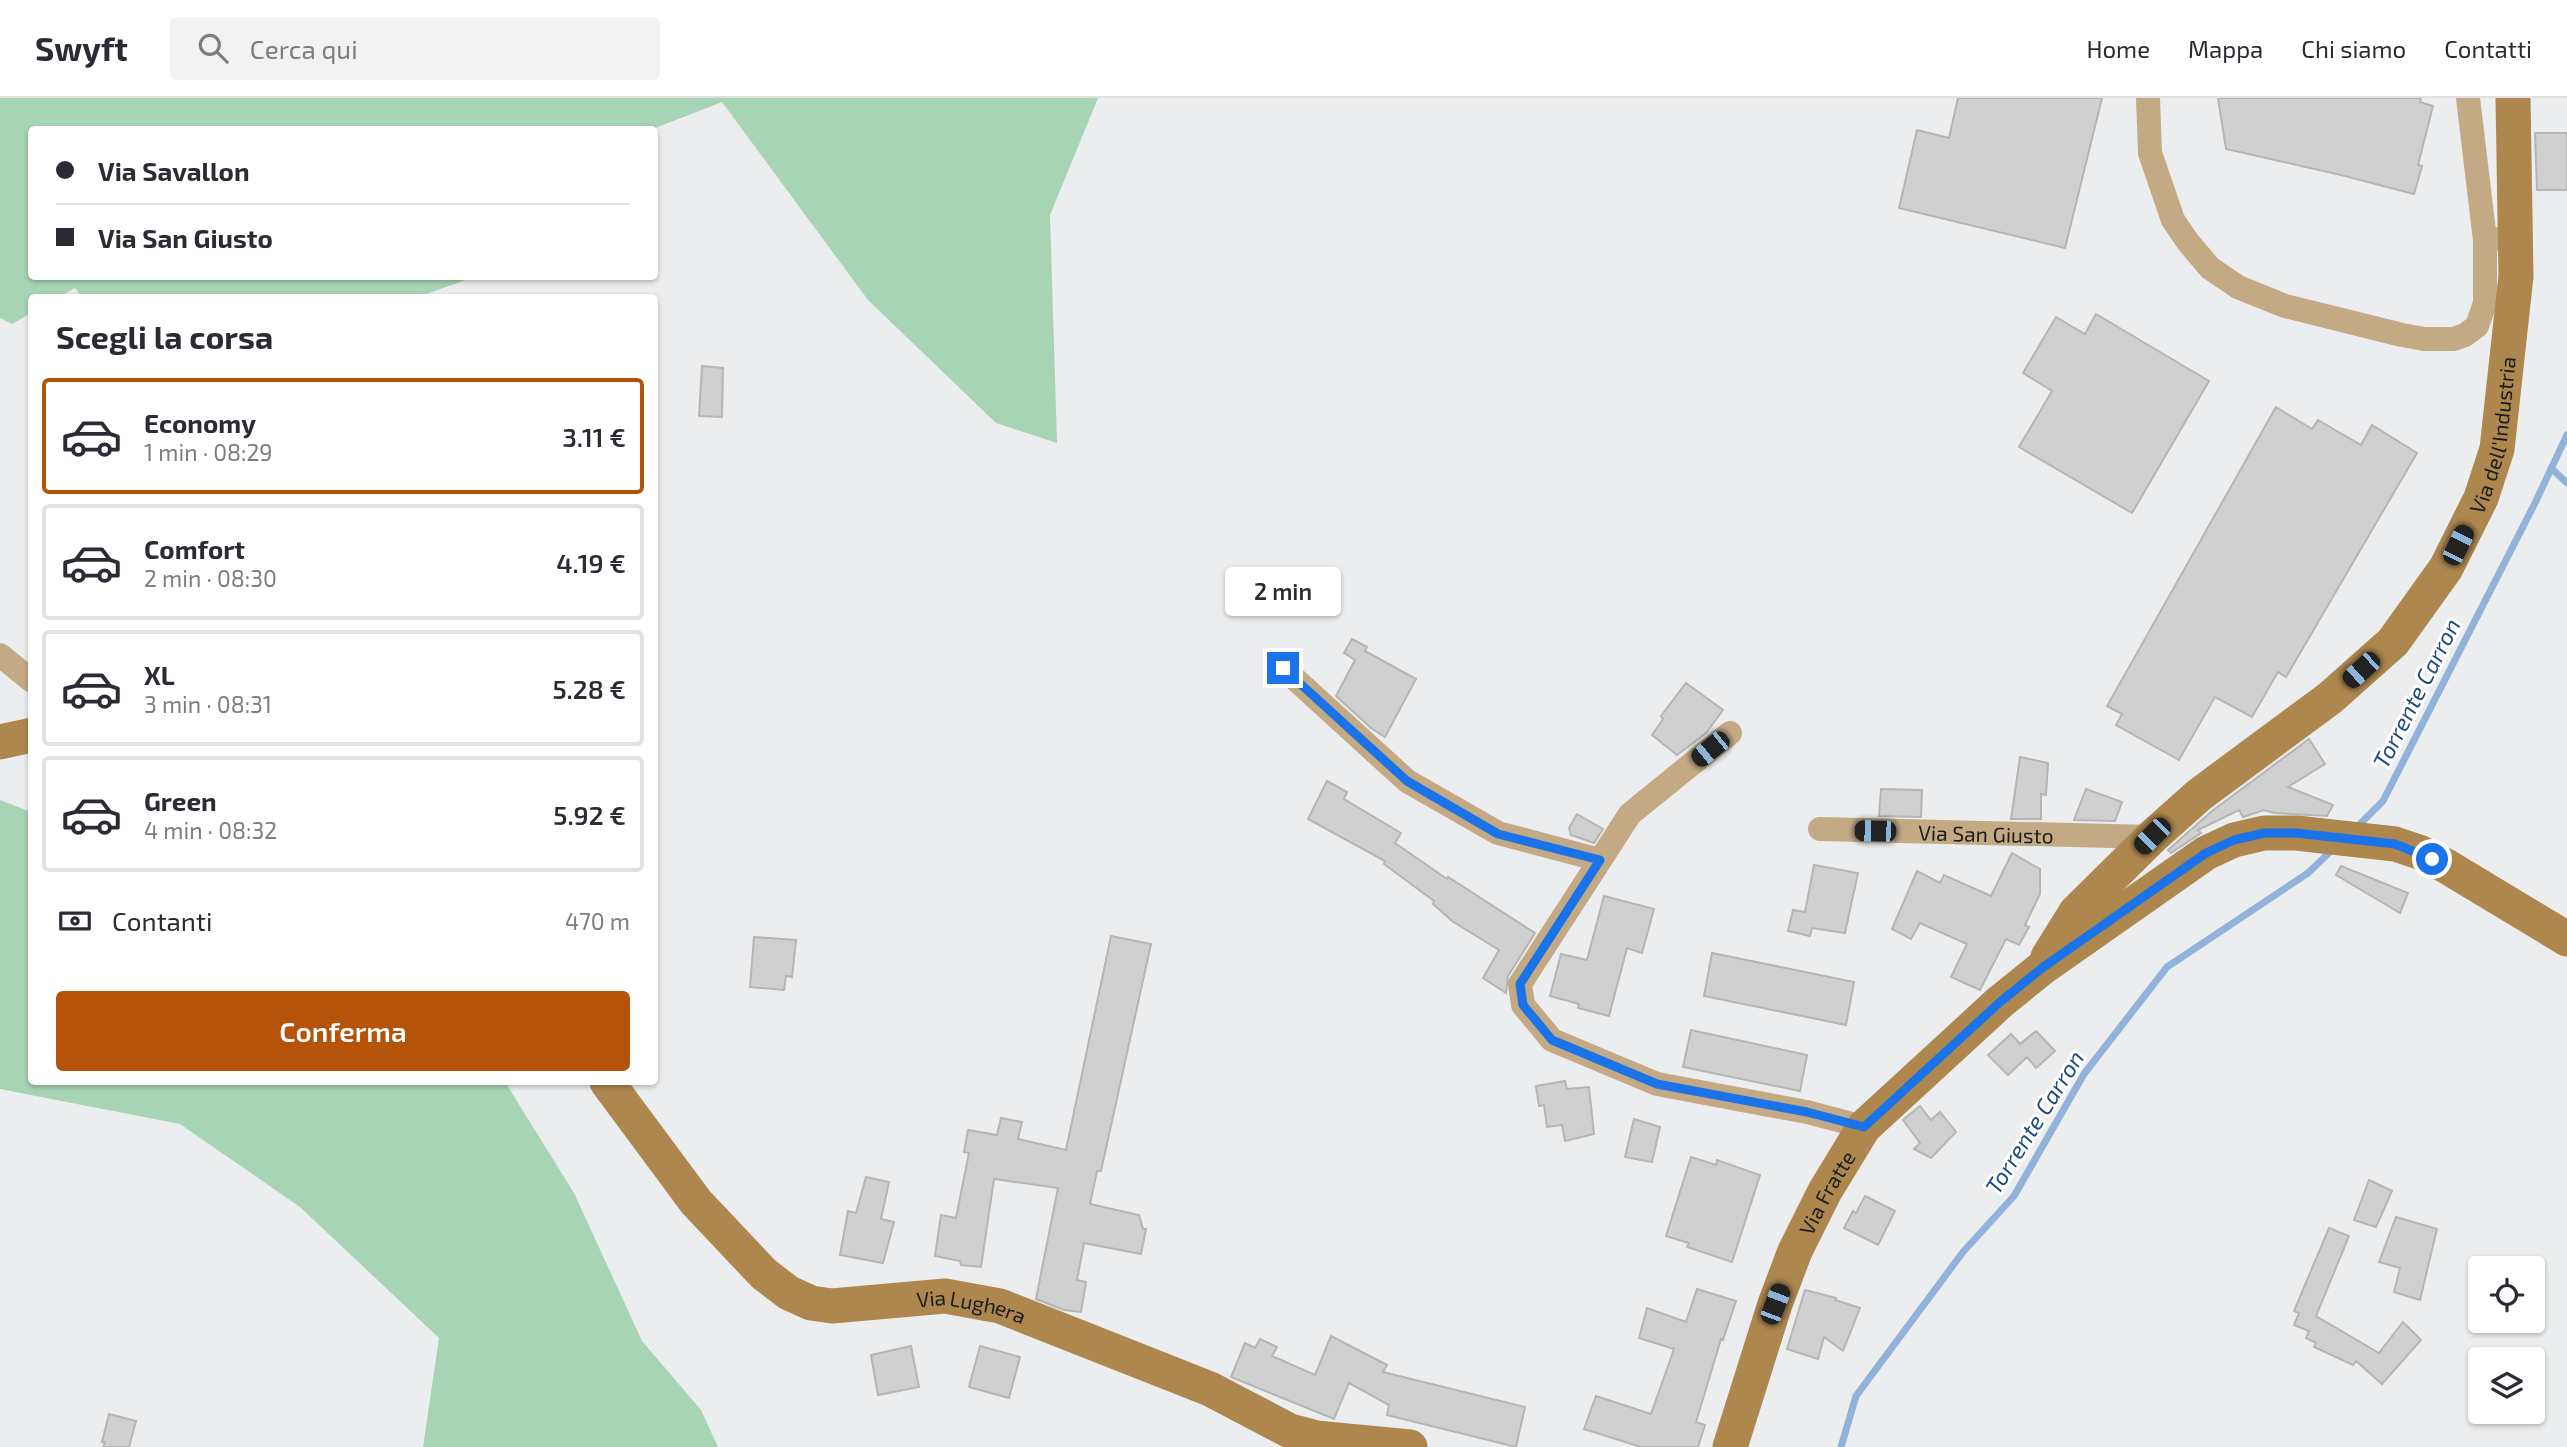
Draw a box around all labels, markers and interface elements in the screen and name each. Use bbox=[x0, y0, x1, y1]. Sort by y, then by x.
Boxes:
search box bbox=[170, 17, 660, 80]
text: Swyft bbox=[35, 28, 128, 68]
icon: search bbox=[194, 29, 232, 67]
text: Cerca qui bbox=[250, 33, 358, 64]
text: Home bbox=[2086, 34, 2150, 63]
text: Mappa bbox=[2188, 34, 2263, 63]
text: Chi siamo bbox=[2301, 34, 2406, 63]
text: Contatti bbox=[2444, 34, 2532, 63]
text: Via Savallon bbox=[98, 155, 250, 186]
text: Via San Giusto bbox=[98, 222, 273, 253]
text: Scegli la corsa bbox=[56, 317, 273, 355]
street label: Via dell'Industria bbox=[2463, 355, 2520, 517]
icon: car bbox=[60, 405, 123, 468]
text: Economy bbox=[144, 407, 256, 438]
text: 3.11 € bbox=[562, 421, 626, 452]
text: 1 min · 08:29 bbox=[144, 438, 273, 466]
car bbox=[2440, 522, 2477, 568]
icon: car bbox=[60, 531, 123, 594]
text: Comfort bbox=[144, 533, 245, 564]
text: 4.19 € bbox=[556, 547, 626, 578]
text: 2 min · 08:30 bbox=[144, 564, 277, 592]
callout: 2 min bbox=[1225, 566, 1341, 616]
text: 2 min bbox=[1254, 577, 1312, 605]
water label: Torrente Carron bbox=[2366, 614, 2466, 772]
car bbox=[2339, 648, 2384, 692]
route end bbox=[1267, 652, 1299, 684]
icon: car bbox=[60, 657, 123, 720]
text: XL bbox=[144, 659, 175, 690]
text: 5.28 € bbox=[552, 673, 626, 704]
text: 3 min · 08:31 bbox=[144, 690, 272, 718]
car bbox=[1688, 728, 1733, 770]
icon: car bbox=[60, 783, 123, 846]
text: Green bbox=[144, 785, 217, 816]
text: 5.92 € bbox=[553, 799, 626, 830]
car bbox=[2130, 814, 2175, 858]
text: 4 min · 08:32 bbox=[144, 816, 277, 844]
street label: Via San Giusto bbox=[1918, 819, 2054, 847]
car bbox=[1854, 820, 1897, 842]
route start bbox=[2416, 843, 2448, 875]
icon: cash bbox=[56, 902, 94, 940]
text: Contanti bbox=[112, 905, 212, 936]
text: 470 m bbox=[565, 907, 630, 935]
button: Conferma bbox=[56, 991, 630, 1071]
water label: Torrente Carron bbox=[1979, 1045, 2089, 1199]
street label: Via Fratte bbox=[1793, 1146, 1859, 1239]
map controls bbox=[2468, 1256, 2545, 1424]
button: locate bbox=[2468, 1256, 2545, 1333]
car bbox=[1758, 1281, 1793, 1327]
street label: Via Lughera bbox=[915, 1283, 1030, 1328]
button: layers bbox=[2468, 1347, 2545, 1424]

